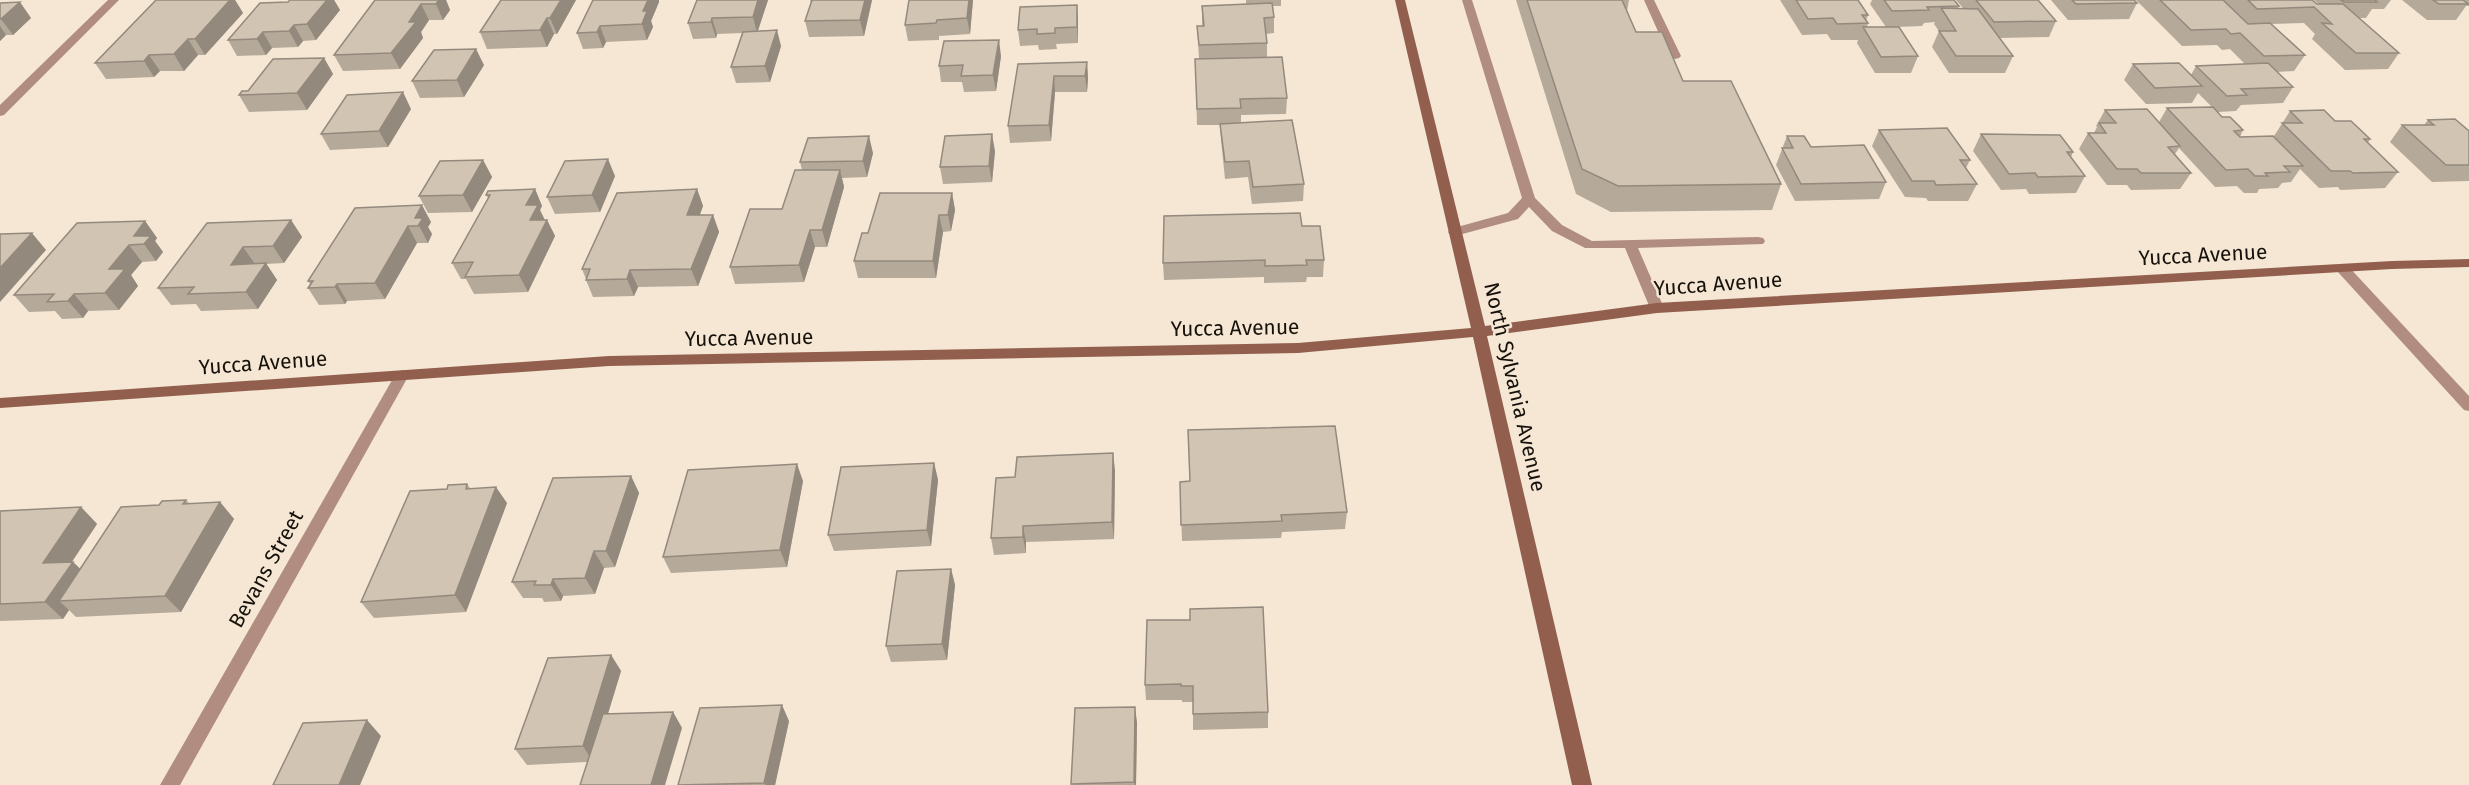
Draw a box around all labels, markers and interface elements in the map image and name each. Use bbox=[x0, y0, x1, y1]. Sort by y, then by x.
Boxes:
street label: Yucca Avenue bbox=[2138, 239, 2268, 271]
street label: Yucca Avenue bbox=[1653, 267, 1783, 301]
street label: North Sylvania Avenue bbox=[1478, 280, 1552, 494]
street label: Yucca Avenue bbox=[1170, 314, 1300, 342]
street label: Yucca Avenue bbox=[684, 324, 814, 352]
street label: Yucca Avenue bbox=[198, 346, 328, 380]
street label: Bevans Street bbox=[223, 505, 309, 632]

